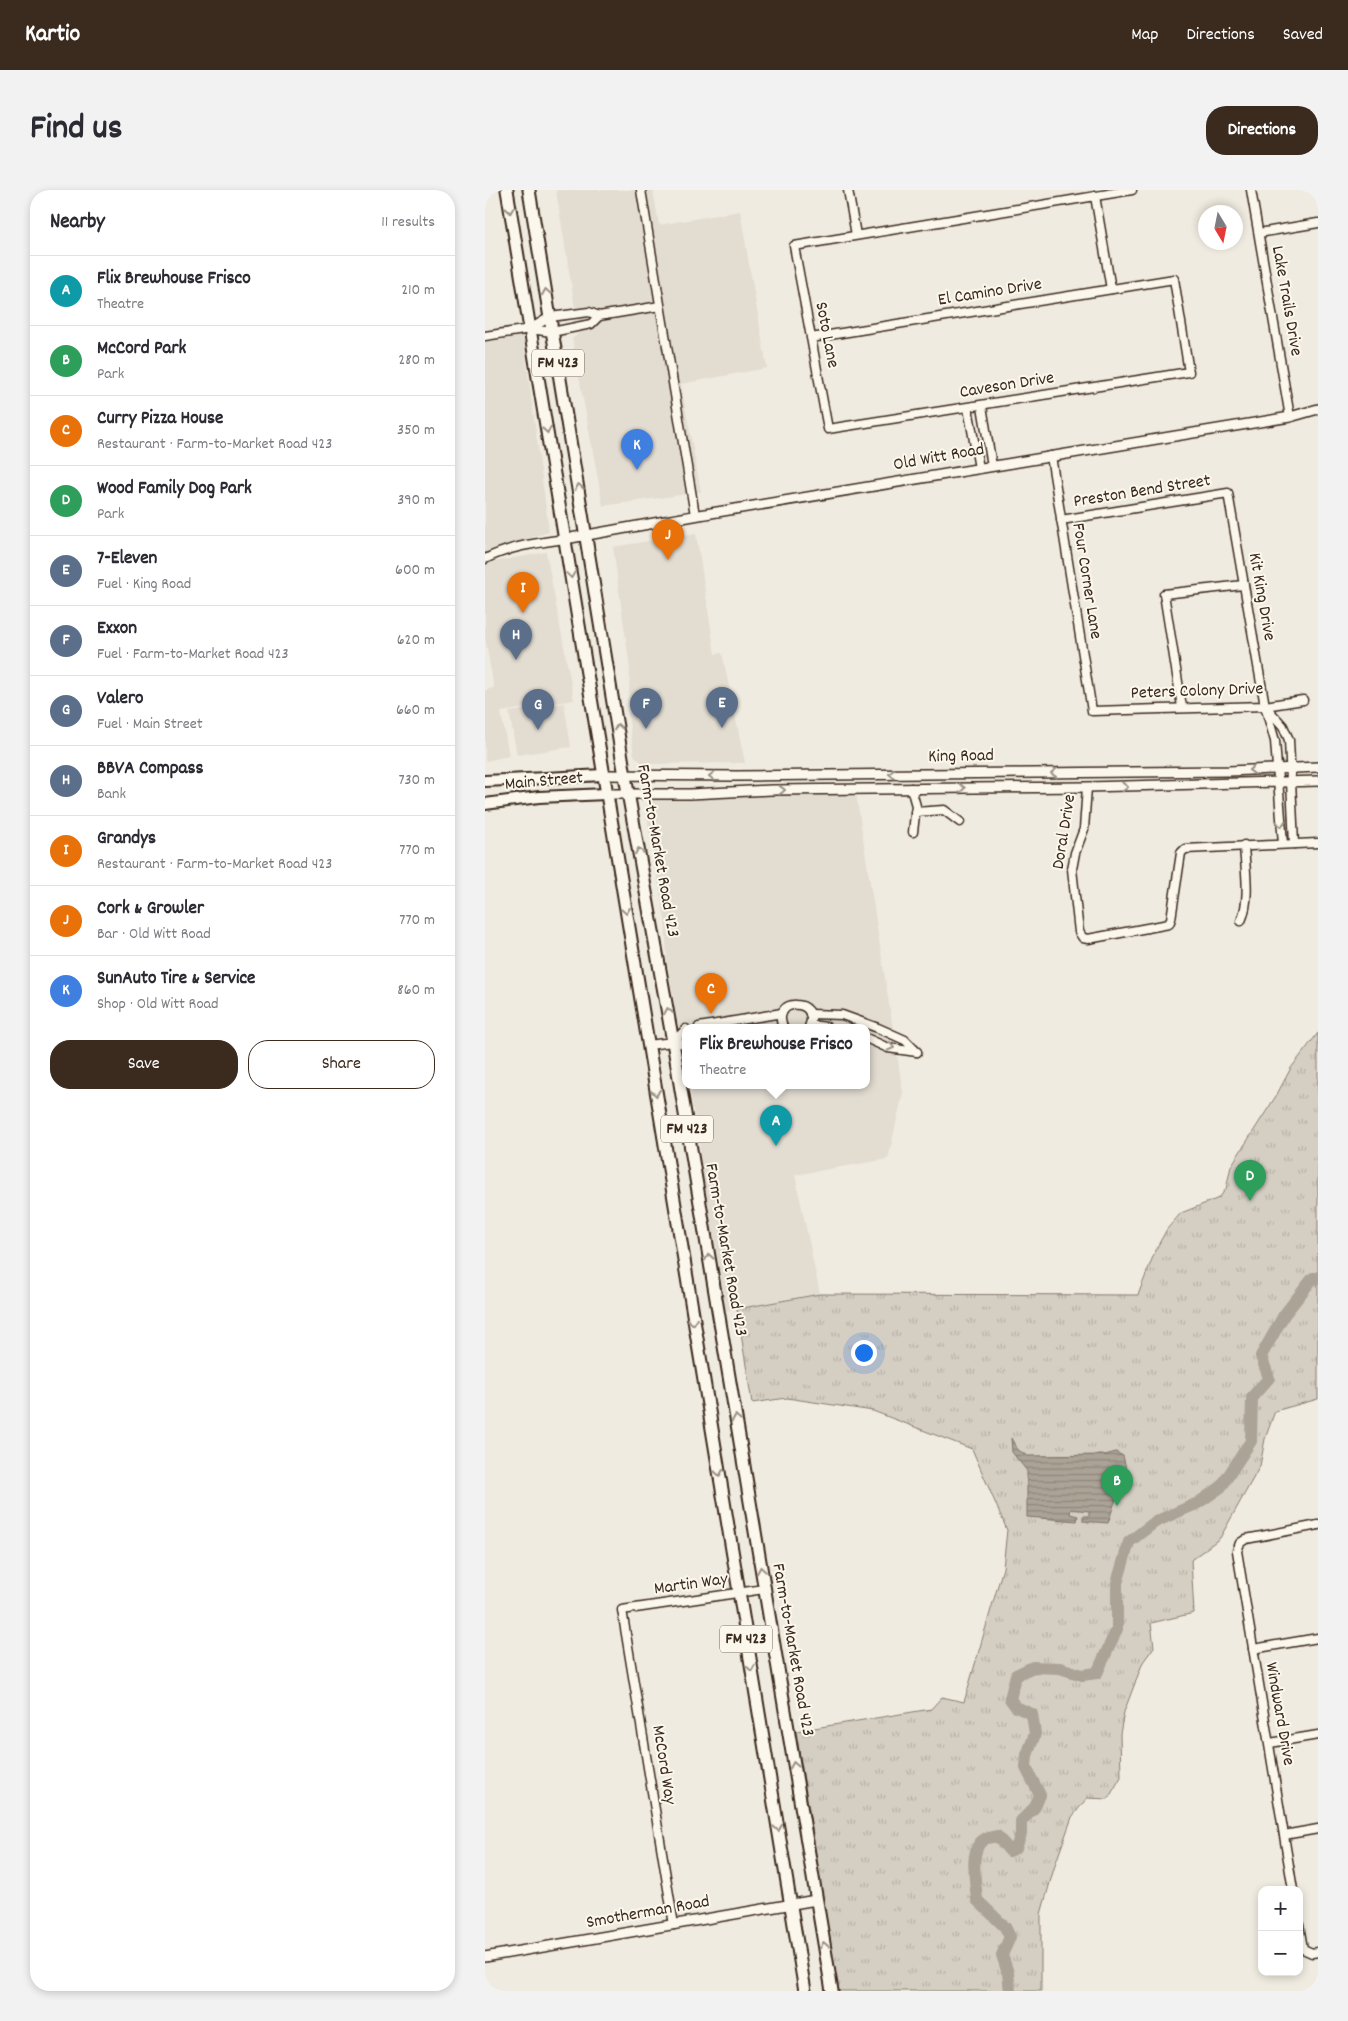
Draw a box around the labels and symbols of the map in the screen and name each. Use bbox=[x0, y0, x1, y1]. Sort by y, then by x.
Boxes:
north arrow bbox=[1198, 205, 1243, 250]
one-way arrow bbox=[505, 206, 515, 215]
street label: Lake Trails Drive bbox=[1264, 244, 1308, 358]
street label: El Camino Drive bbox=[936, 272, 1044, 314]
one-way arrow bbox=[541, 288, 552, 296]
street label: Soto Lane bbox=[807, 300, 845, 370]
road number: FM 423 bbox=[532, 350, 584, 377]
street label: Caveson Drive bbox=[958, 366, 1056, 406]
one-way arrow bbox=[541, 425, 551, 434]
pin: K bbox=[621, 429, 653, 470]
street label: Old Witt Road bbox=[892, 438, 986, 478]
street label: Preston Bend Street bbox=[1072, 469, 1213, 515]
one-way arrow bbox=[574, 483, 584, 492]
pin: J bbox=[652, 519, 684, 560]
street label: Four Corner Lane bbox=[1064, 521, 1108, 641]
street label: Kit King Drive bbox=[1241, 551, 1281, 643]
one-way arrow bbox=[565, 571, 576, 579]
pin: I bbox=[507, 572, 539, 613]
pin: H bbox=[500, 619, 532, 660]
street label: Peters Colony Drive bbox=[1130, 677, 1264, 707]
pin: E bbox=[706, 687, 738, 728]
pin: F bbox=[630, 688, 662, 729]
pin: G bbox=[522, 689, 554, 730]
one-way arrow bbox=[613, 723, 623, 732]
street label: King Road bbox=[928, 744, 994, 770]
street label: Farm-to-Market Road 423 bbox=[629, 762, 685, 940]
one-way arrow bbox=[1248, 765, 1256, 776]
street label: Main Street bbox=[504, 766, 585, 798]
one-way arrow bbox=[1050, 768, 1058, 778]
one-way arrow bbox=[888, 769, 896, 779]
one-way arrow bbox=[708, 771, 716, 781]
one-way arrow bbox=[958, 782, 966, 793]
one-way arrow bbox=[1121, 782, 1129, 792]
one-way arrow bbox=[778, 784, 786, 795]
street label: Doral Drive bbox=[1047, 793, 1083, 871]
one-way arrow bbox=[1276, 821, 1287, 829]
one-way arrow bbox=[634, 847, 644, 855]
one-way arrow bbox=[620, 907, 630, 915]
pin: C bbox=[695, 973, 727, 1014]
one-way arrow bbox=[663, 1006, 673, 1015]
one-way arrow bbox=[886, 1041, 895, 1052]
one-way arrow bbox=[650, 1089, 660, 1097]
pin: A bbox=[760, 1105, 792, 1146]
road number: FM 423 bbox=[661, 1116, 713, 1142]
pin: D bbox=[1234, 1160, 1266, 1201]
street label: Farm-to-Market Road 423 bbox=[697, 1161, 753, 1339]
one-way arrow bbox=[704, 1253, 714, 1262]
one-way arrow bbox=[688, 1318, 698, 1327]
your location bbox=[851, 1340, 877, 1366]
one-way arrow bbox=[731, 1413, 741, 1422]
pin: B bbox=[1101, 1465, 1133, 1506]
one-way arrow bbox=[713, 1469, 723, 1478]
street label: Farm-to-Market Road 423 bbox=[764, 1561, 820, 1739]
one-way arrow bbox=[757, 1566, 767, 1575]
street label: Martin Way bbox=[653, 1567, 730, 1603]
road number: FM 423 bbox=[720, 1626, 772, 1652]
street label: Windward Drive bbox=[1258, 1660, 1300, 1768]
one-way arrow bbox=[746, 1664, 756, 1672]
street label: McCord Way bbox=[644, 1724, 682, 1807]
one-way arrow bbox=[790, 1761, 800, 1770]
one-way arrow bbox=[772, 1825, 783, 1833]
street label: Smotherman Road bbox=[584, 1890, 712, 1936]
one-way arrow bbox=[819, 1941, 829, 1950]

